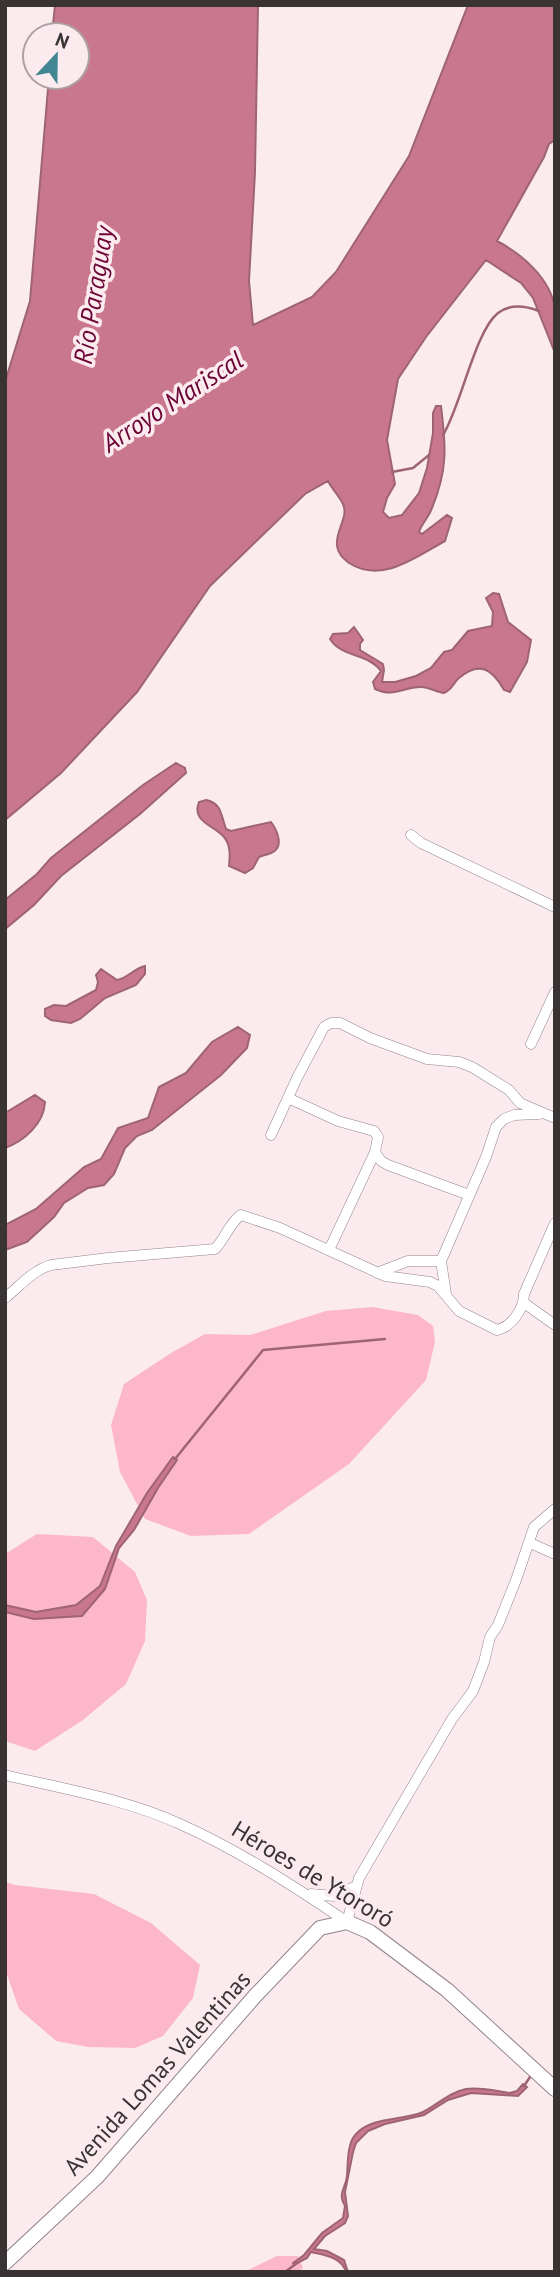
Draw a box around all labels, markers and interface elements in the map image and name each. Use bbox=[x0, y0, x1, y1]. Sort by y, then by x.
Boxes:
north arrow bbox=[21, 21, 91, 91]
text: N bbox=[52, 27, 73, 54]
water label: Río Paraguay bbox=[66, 222, 120, 366]
water label: Arroyo Mariscal bbox=[94, 343, 249, 460]
street label: Héroes de Ytororó bbox=[226, 1813, 400, 1935]
street label: Avenida Lomas Valentinas bbox=[57, 1964, 257, 2182]

